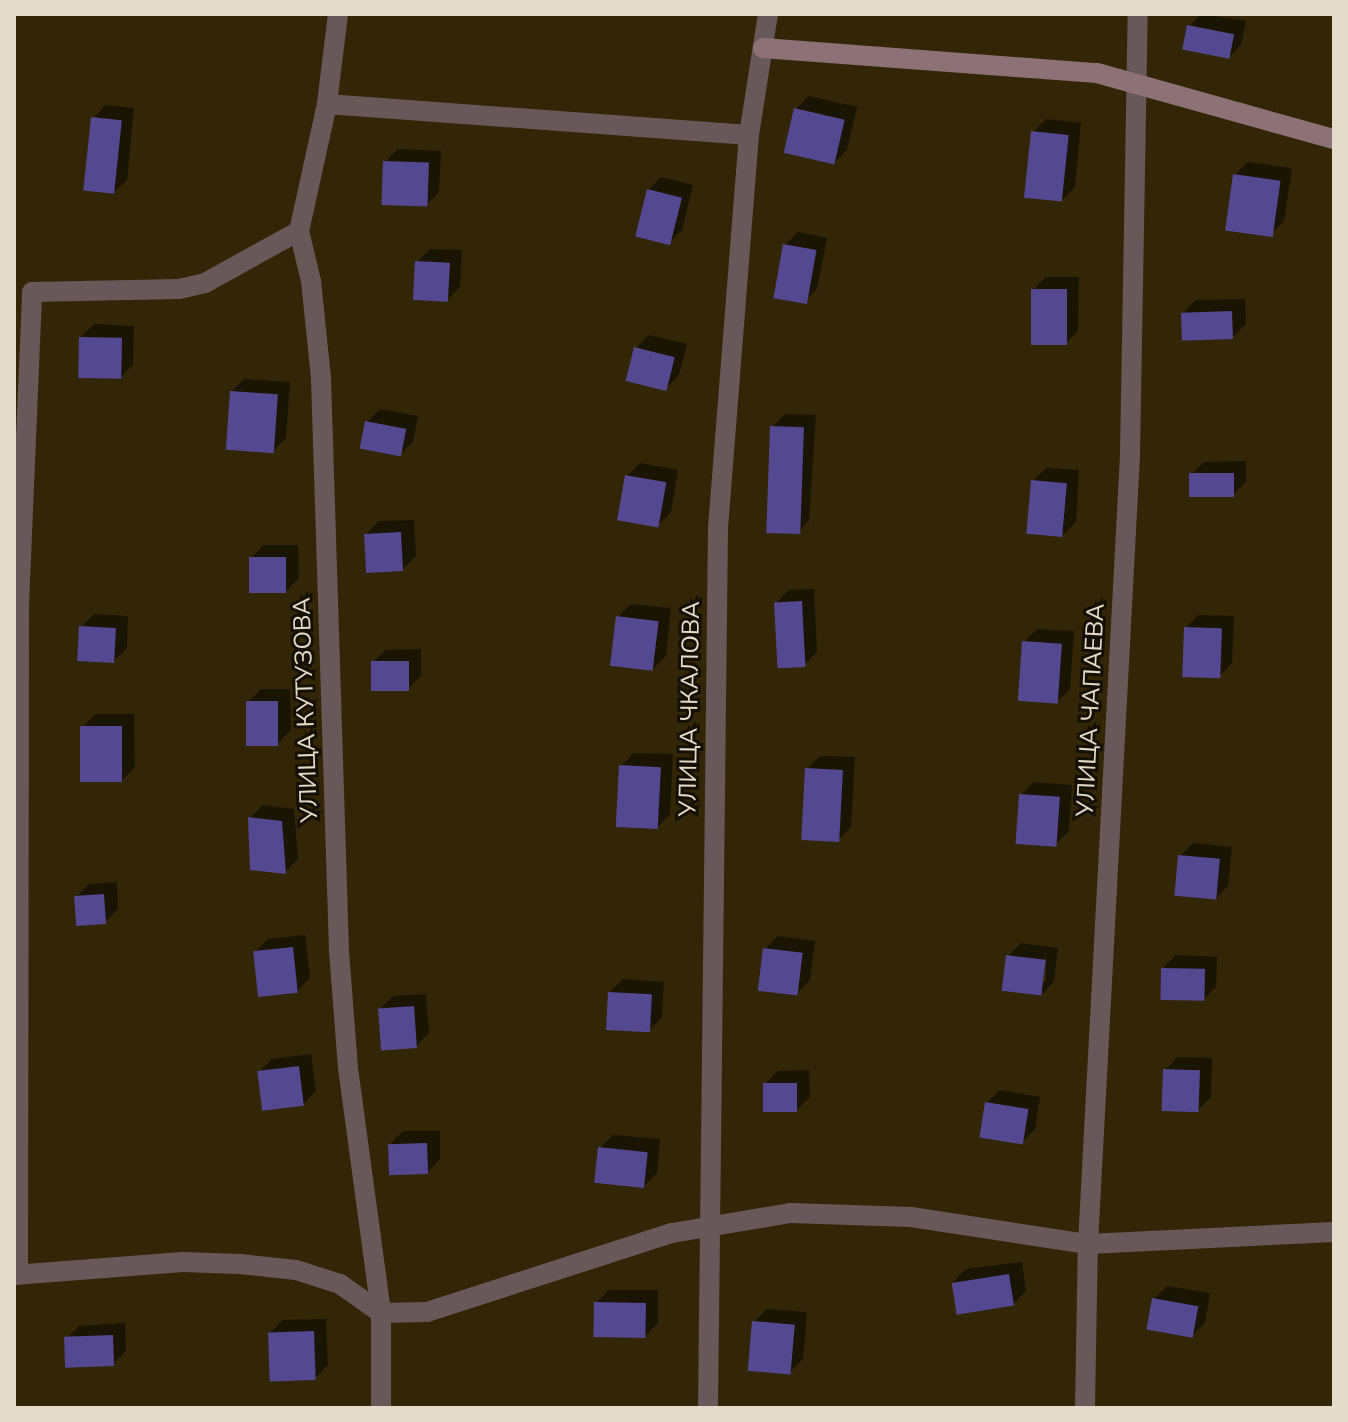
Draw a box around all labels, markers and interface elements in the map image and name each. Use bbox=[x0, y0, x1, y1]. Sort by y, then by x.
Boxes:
street label: УЛИЦА КУТУЗОВА bbox=[287, 597, 323, 823]
street label: УЛИЦА ЧКАЛОВА bbox=[673, 601, 705, 817]
street label: УЛИЦА ЧАПАЕВА bbox=[1070, 603, 1110, 817]

